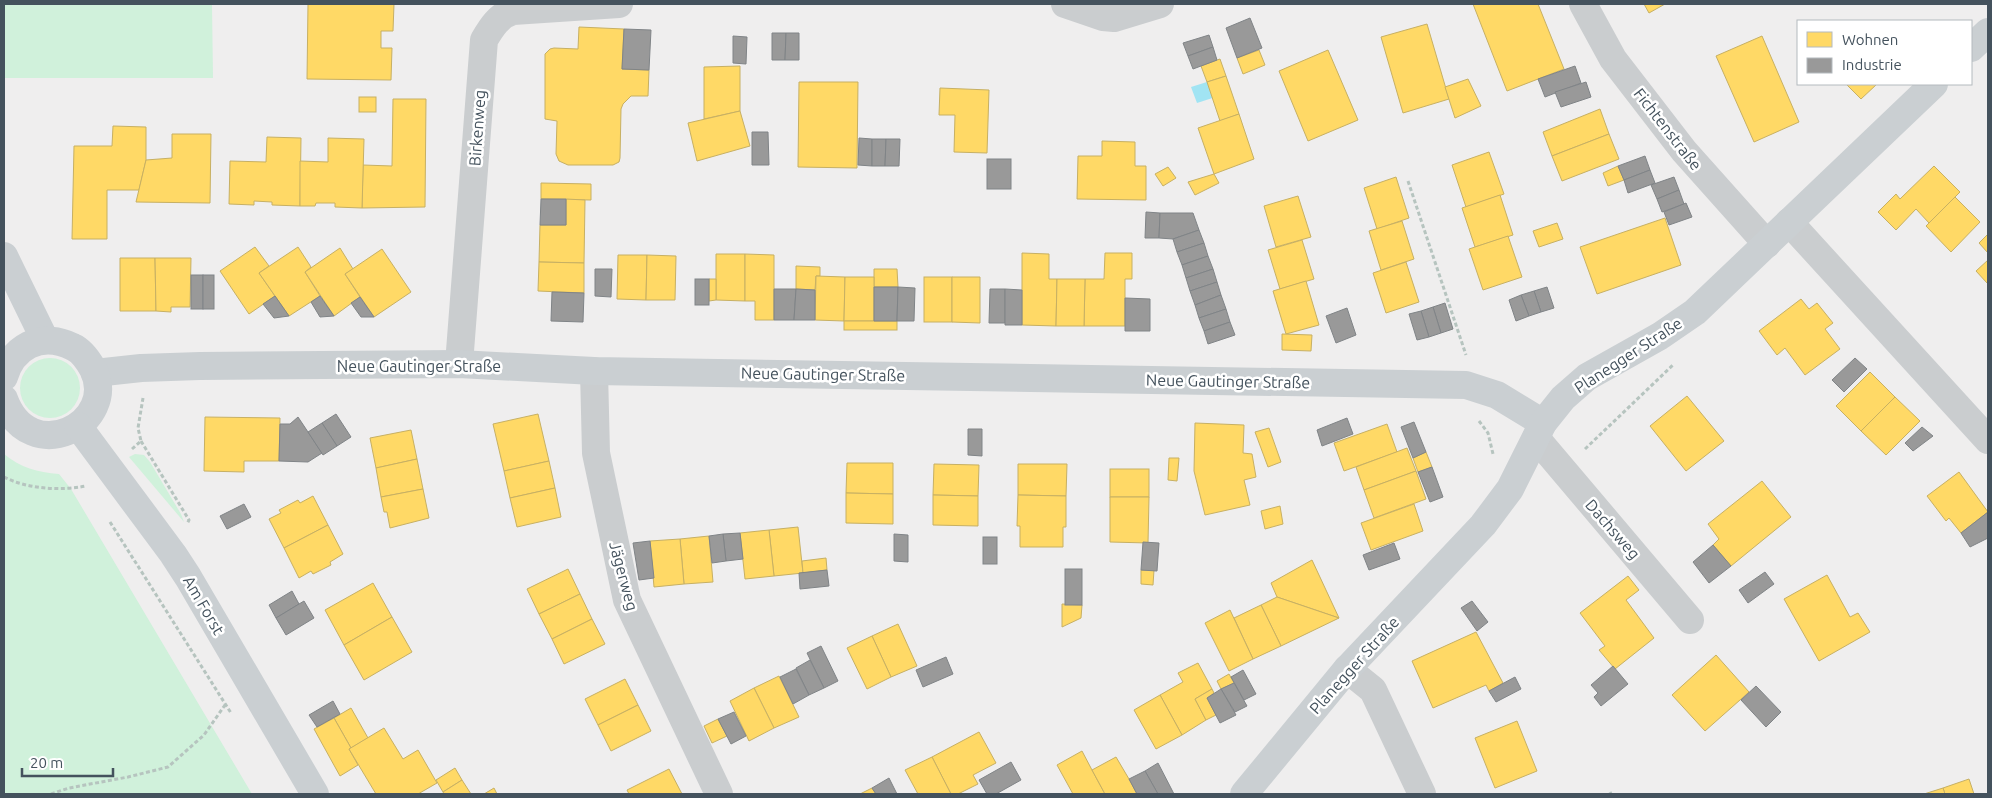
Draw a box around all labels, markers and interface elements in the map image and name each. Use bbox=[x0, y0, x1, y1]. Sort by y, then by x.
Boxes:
legend bbox=[1797, 20, 1972, 85]
text: Wohnen bbox=[1842, 31, 1898, 48]
text: Industrie bbox=[1842, 56, 1902, 73]
street label: Fichtenstraße bbox=[1630, 84, 1706, 174]
street label: Birkenweg bbox=[465, 89, 489, 167]
street label: Planegger Straße bbox=[1571, 314, 1685, 396]
street label: Neue Gautinger Straße bbox=[337, 357, 501, 375]
street label: Neue Gautinger Straße bbox=[741, 364, 905, 384]
street label: Neue Gautinger Straße bbox=[1146, 371, 1310, 391]
street label: Dachsweg bbox=[1582, 495, 1644, 563]
street label: Jägerweg bbox=[606, 539, 642, 613]
street label: Am Forst bbox=[180, 572, 228, 638]
street label: Planegger Straße bbox=[1306, 613, 1402, 717]
scale bar bbox=[22, 746, 114, 778]
text: 20 m bbox=[30, 754, 63, 771]

